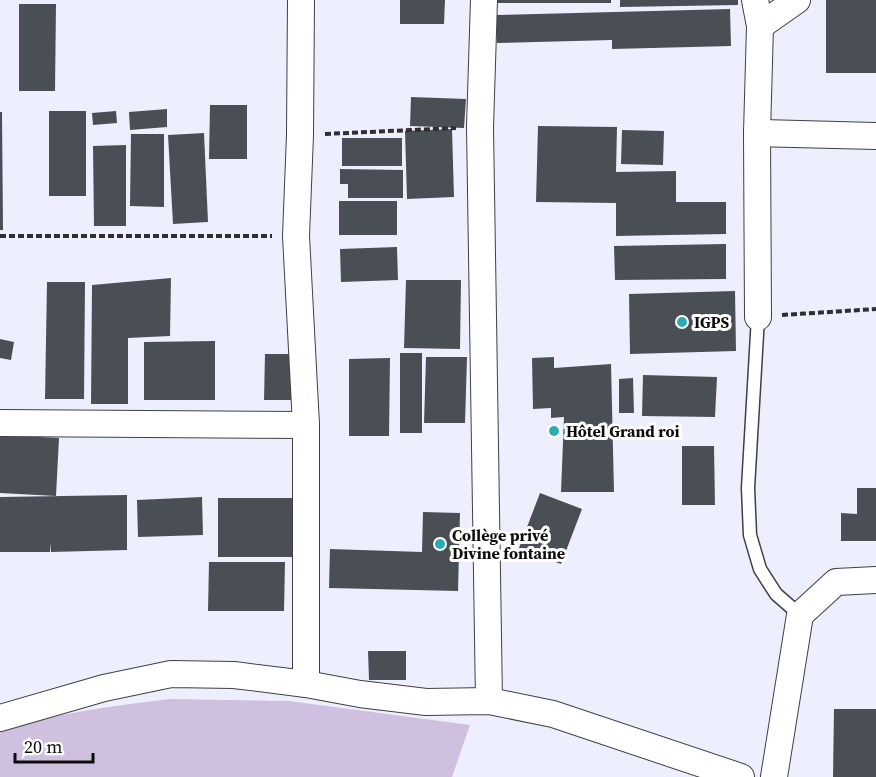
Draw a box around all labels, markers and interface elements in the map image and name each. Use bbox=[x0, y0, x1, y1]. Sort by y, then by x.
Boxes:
place label: IGPS bbox=[694, 311, 729, 333]
marker: IGPS bbox=[675, 315, 689, 329]
place label: Hôtel Grand roi bbox=[566, 420, 680, 442]
marker: Hôtel Grand roi bbox=[547, 424, 561, 438]
place label: Collège privé Divine fontaine bbox=[452, 524, 565, 564]
marker: Collège privé Divine fontaine bbox=[433, 537, 447, 551]
scale bar bbox=[15, 726, 93, 764]
text: 20 m bbox=[24, 734, 62, 759]

